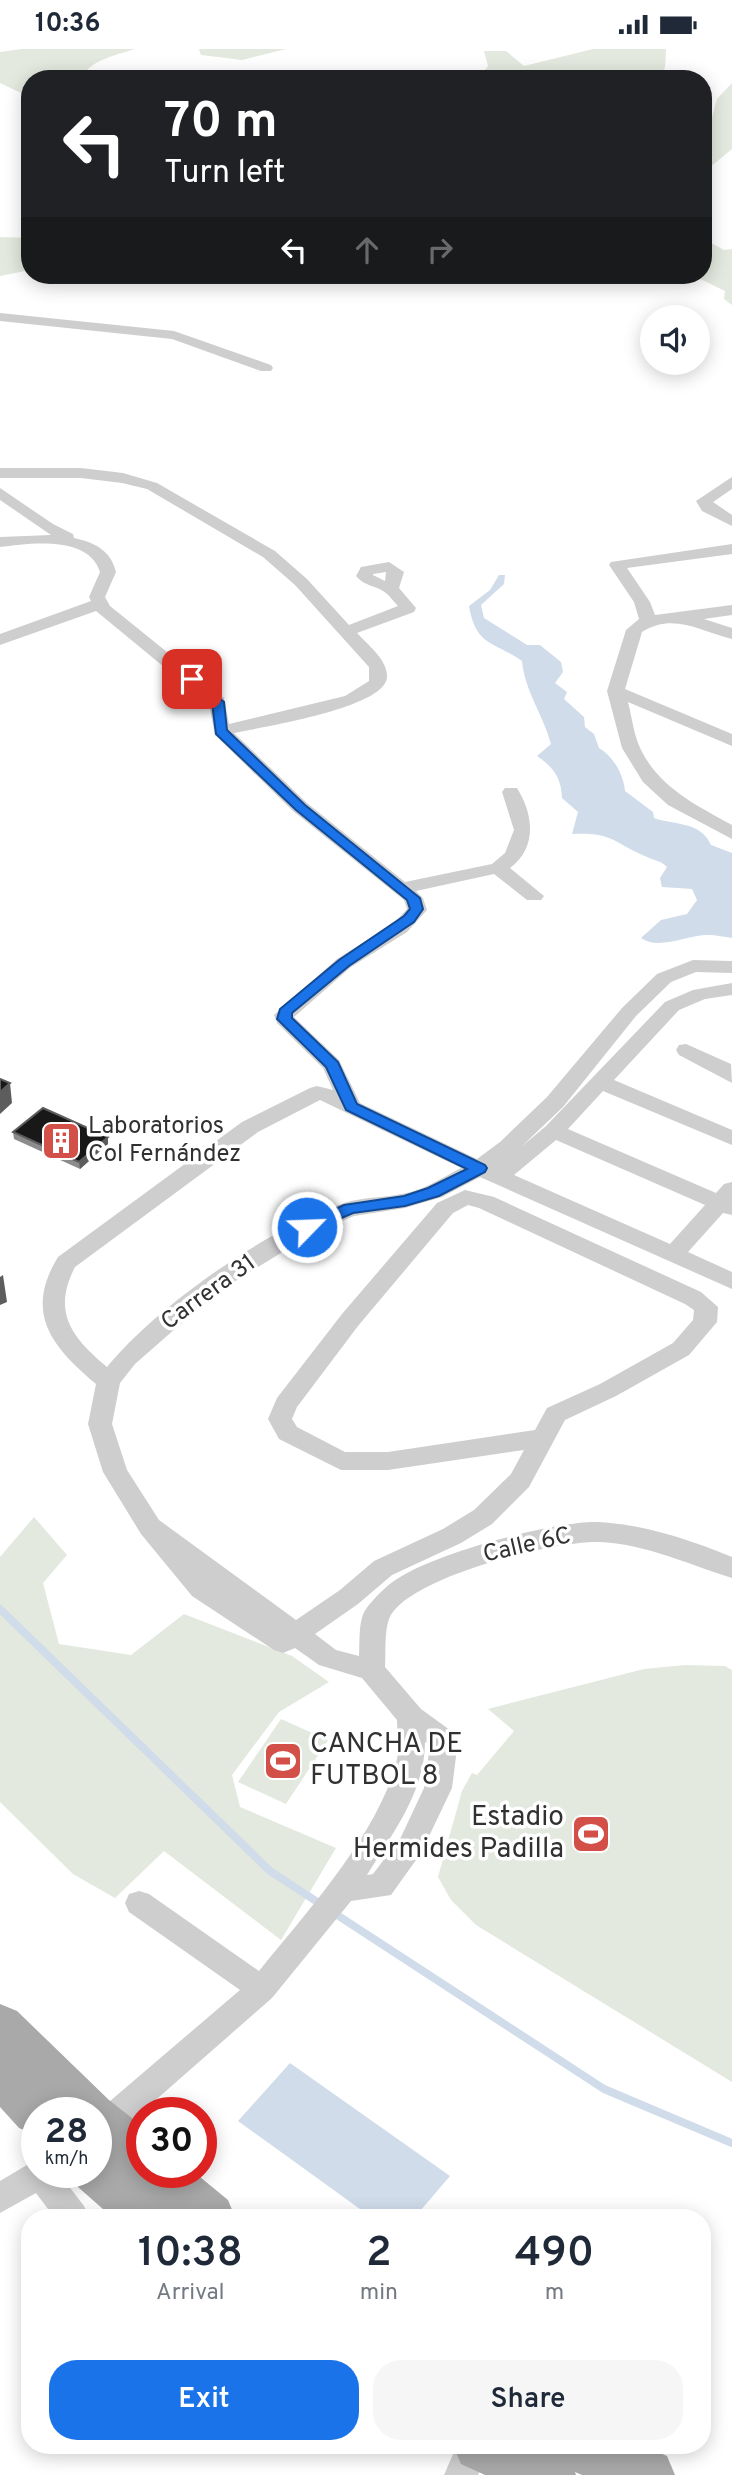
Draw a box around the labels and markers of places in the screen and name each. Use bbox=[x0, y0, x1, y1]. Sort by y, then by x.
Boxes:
pin bbox=[162, 649, 222, 709]
place label: Laboratorios Col Fernández bbox=[88, 1112, 241, 1170]
building icon: Laboratorios Col Fernández bbox=[40, 1120, 82, 1162]
place label: CANCHA DE FUTBOL 8 bbox=[310, 1727, 463, 1795]
sports icon: CANCHA DE FUTBOL 8 bbox=[262, 1740, 304, 1782]
place label: Estadio Hermides Padilla bbox=[353, 1800, 564, 1868]
sports icon: Estadio Hermides Padilla bbox=[570, 1813, 612, 1855]

